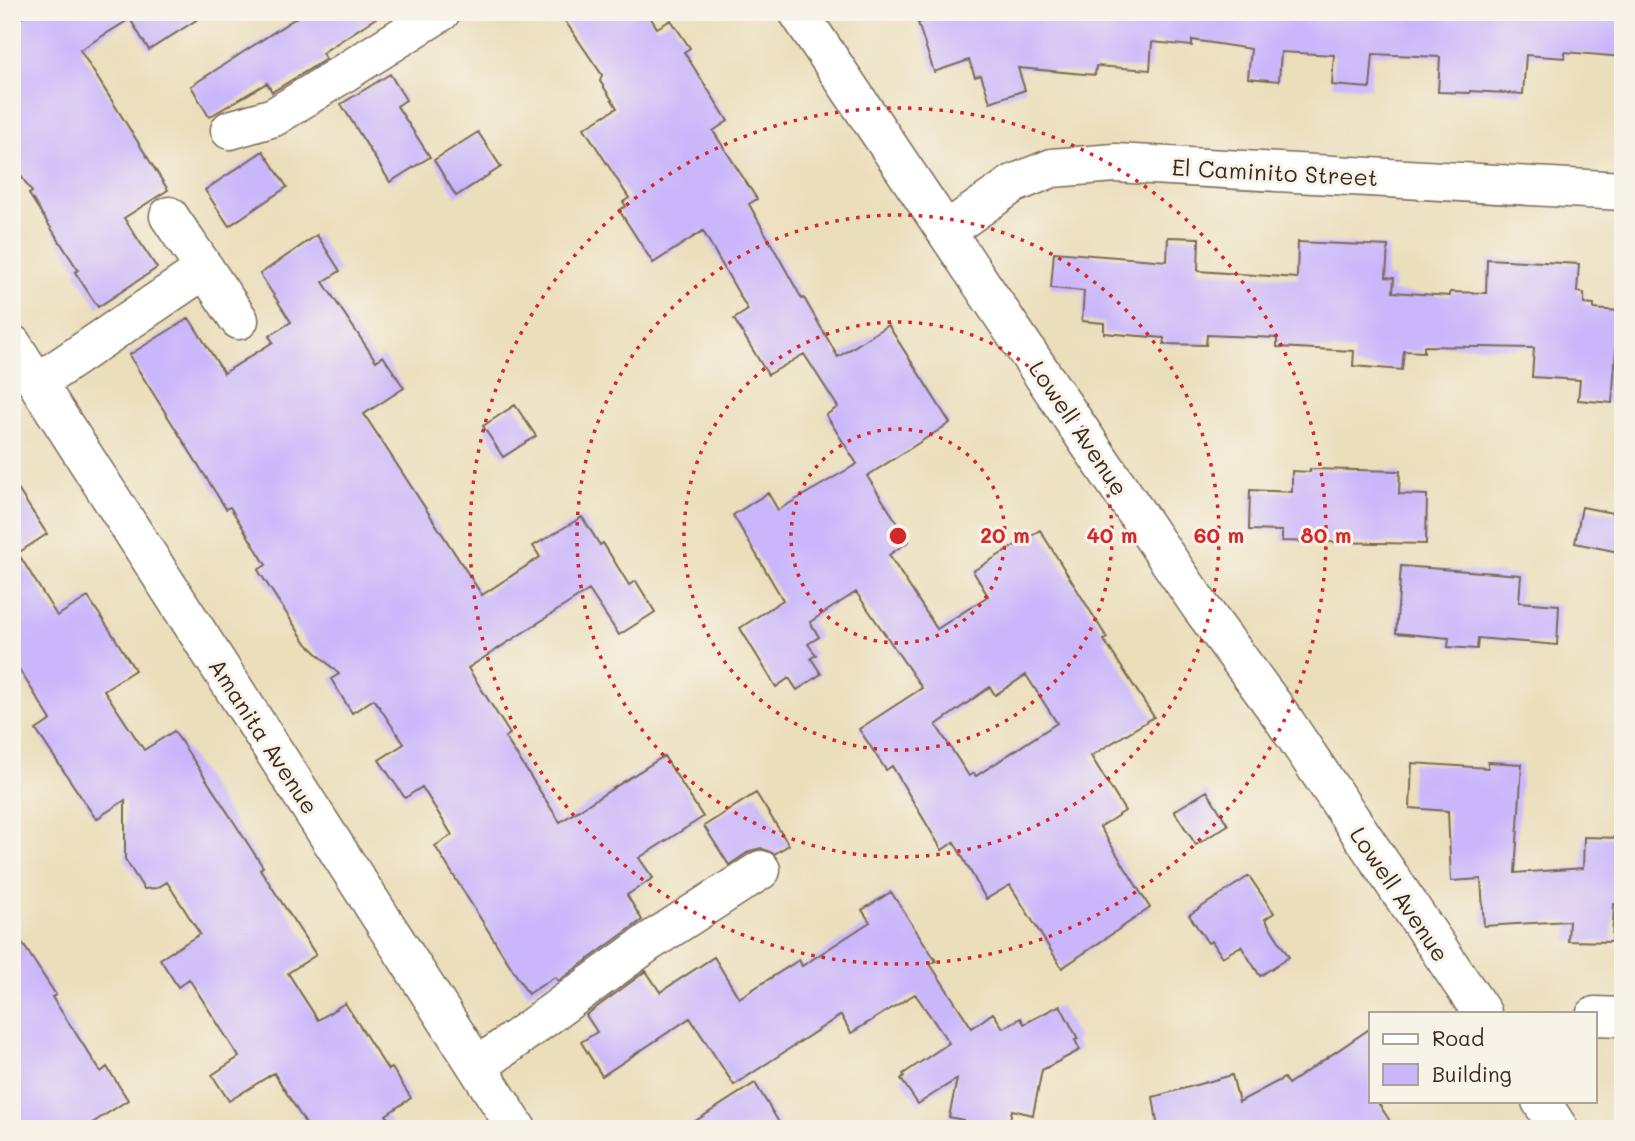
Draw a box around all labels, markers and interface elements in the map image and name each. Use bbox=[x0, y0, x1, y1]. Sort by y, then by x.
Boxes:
street label: El Caminito Street bbox=[1171, 152, 1379, 192]
street label: Lowell Avenue bbox=[1023, 355, 1135, 501]
text: 20 m bbox=[980, 521, 1030, 548]
text: 40 m bbox=[1086, 521, 1138, 548]
text: 60 m bbox=[1194, 521, 1244, 548]
text: 80 m bbox=[1301, 521, 1351, 548]
centre of rings bbox=[886, 524, 910, 548]
street label: Amanita Avenue bbox=[202, 652, 326, 820]
street label: Lowell Avenue bbox=[1344, 821, 1456, 967]
legend bbox=[1369, 1012, 1596, 1102]
text: Road bbox=[1432, 1024, 1484, 1051]
text: Building bbox=[1432, 1060, 1512, 1087]

